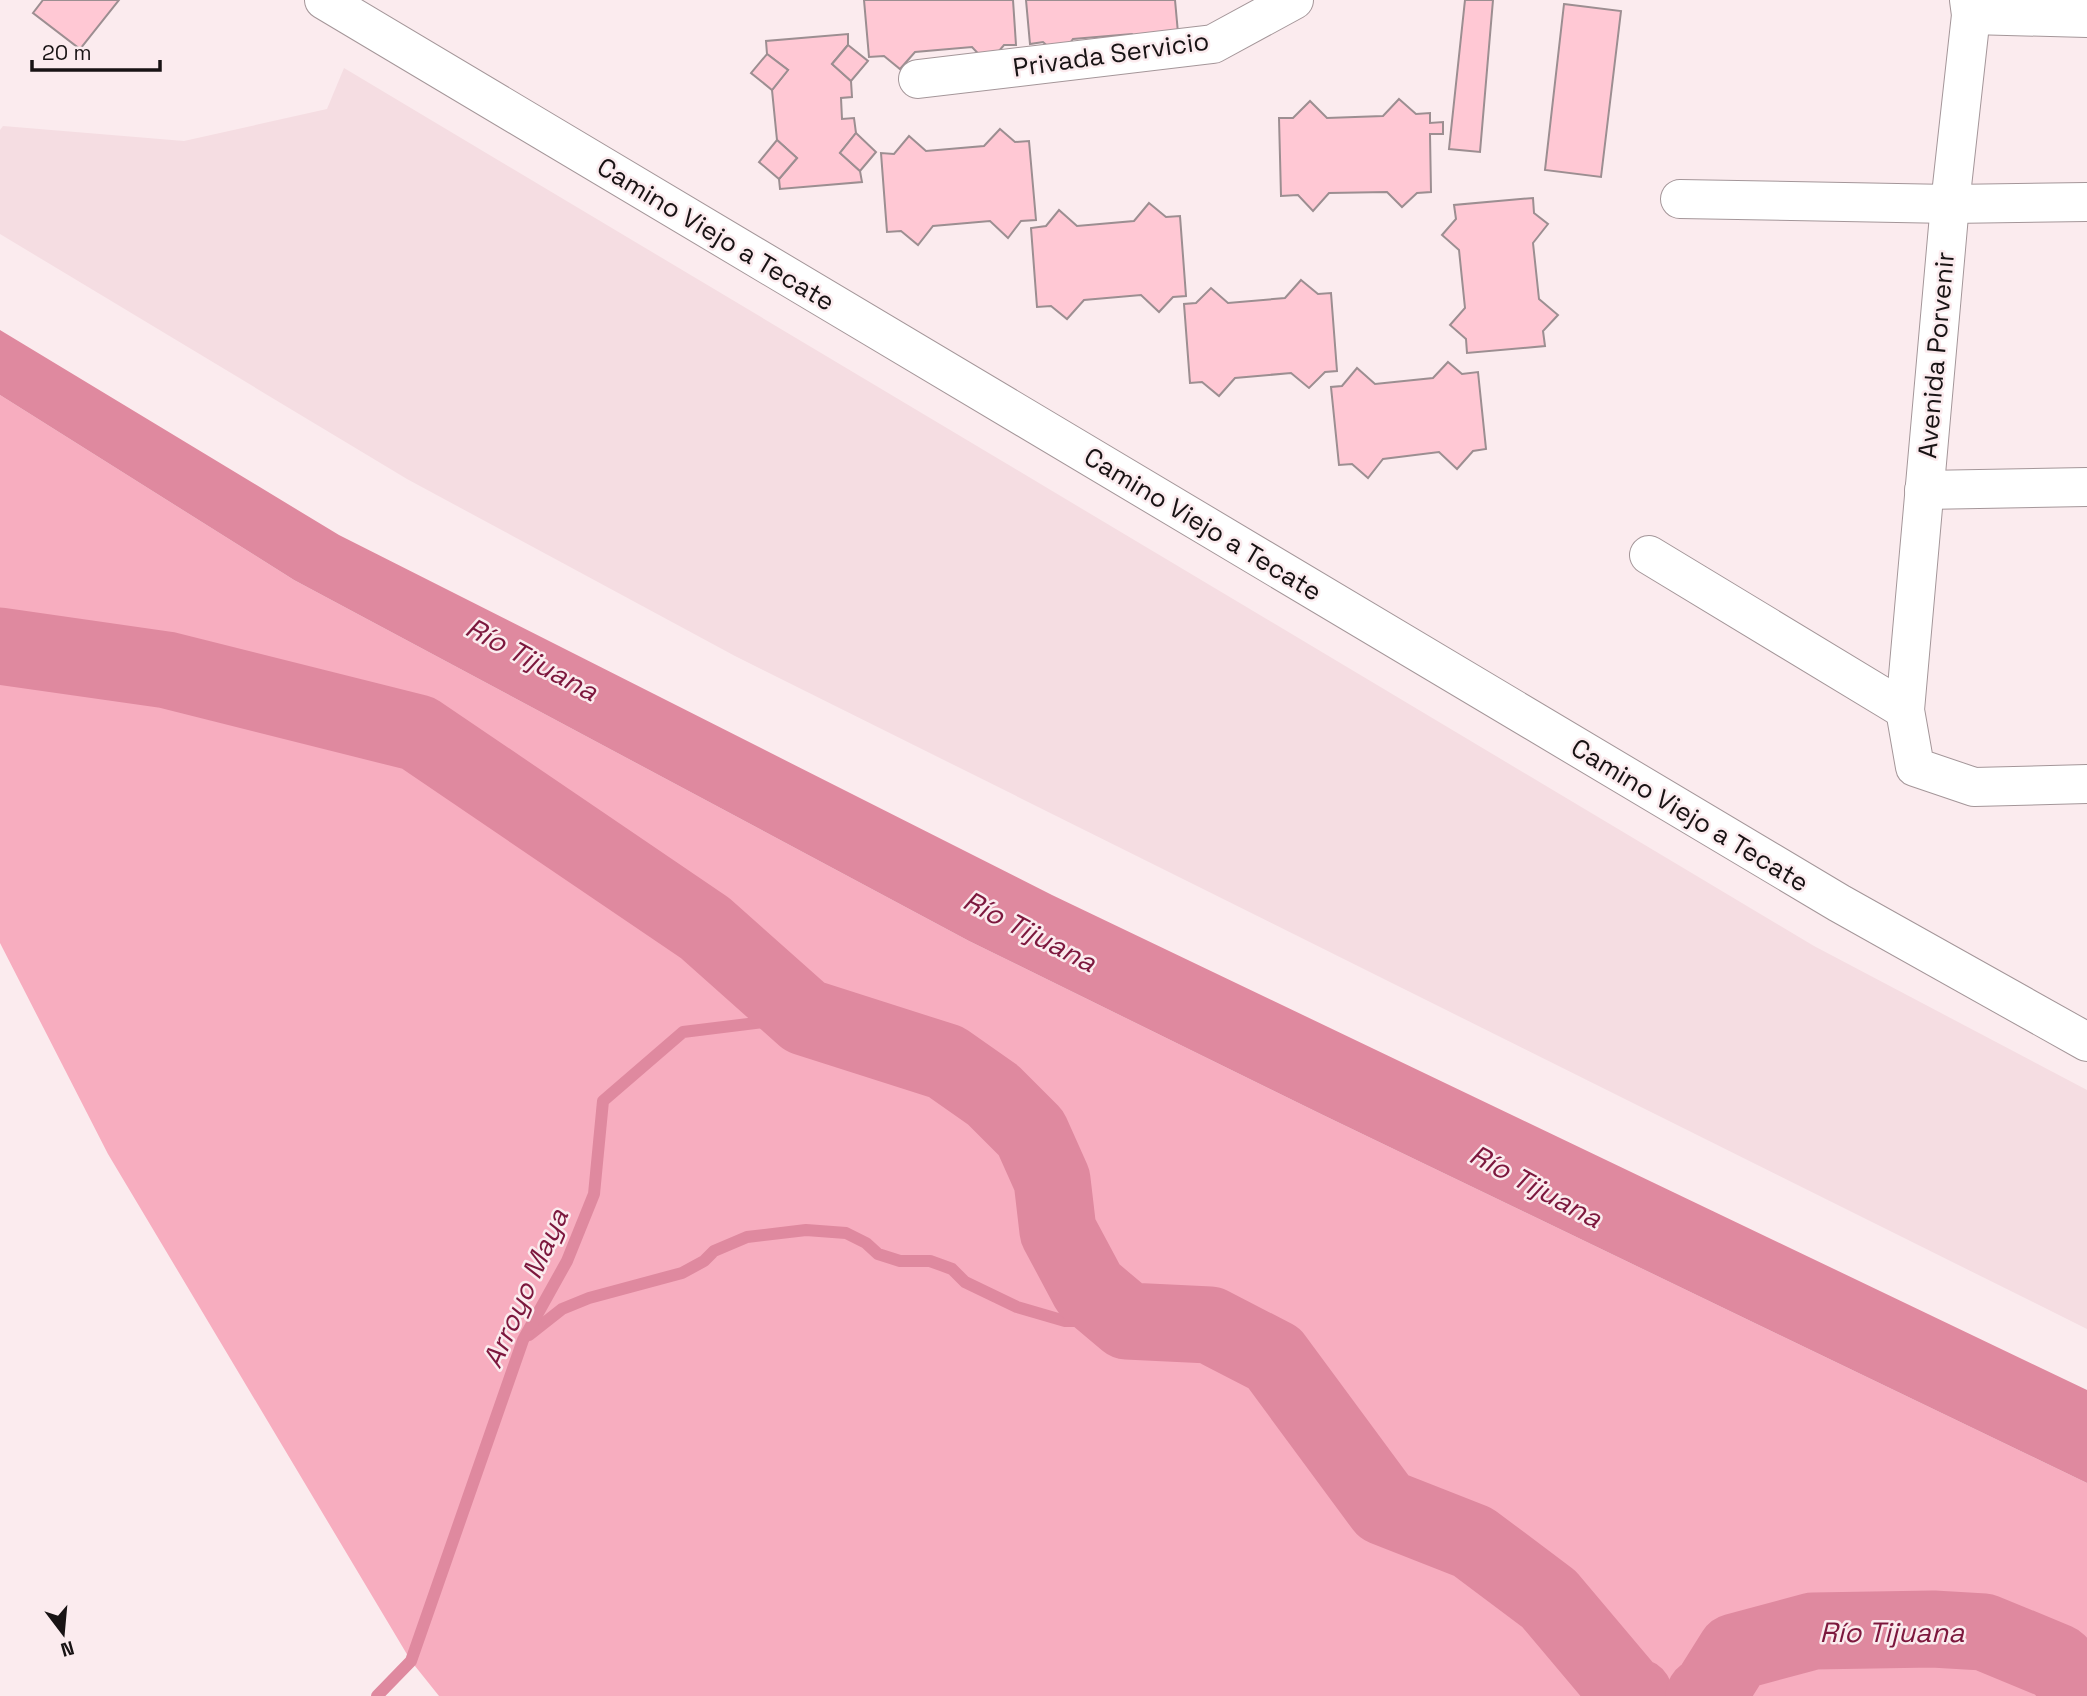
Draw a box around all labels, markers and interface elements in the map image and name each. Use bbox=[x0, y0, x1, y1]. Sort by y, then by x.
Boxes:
street label: Privada Servicio bbox=[1011, 23, 1211, 85]
scale bar bbox=[32, 28, 159, 72]
text: 20 m bbox=[42, 39, 92, 66]
street label: Camino Viejo a Tecate bbox=[591, 150, 841, 318]
street label: Avenida Porvenir bbox=[1910, 250, 1962, 460]
street label: Camino Viejo a Tecate bbox=[1078, 440, 1328, 608]
water label: Río Tijuana bbox=[460, 609, 605, 709]
street label: Camino Viejo a Tecate bbox=[1565, 731, 1815, 899]
water label: Río Tijuana bbox=[957, 882, 1103, 980]
water label: Río Tijuana bbox=[1464, 1136, 1609, 1236]
water label: Arroyo Maya bbox=[474, 1202, 576, 1373]
north arrow bbox=[28, 1598, 98, 1668]
water label: Río Tijuana bbox=[1820, 1614, 1965, 1650]
text: N bbox=[58, 1635, 77, 1663]

